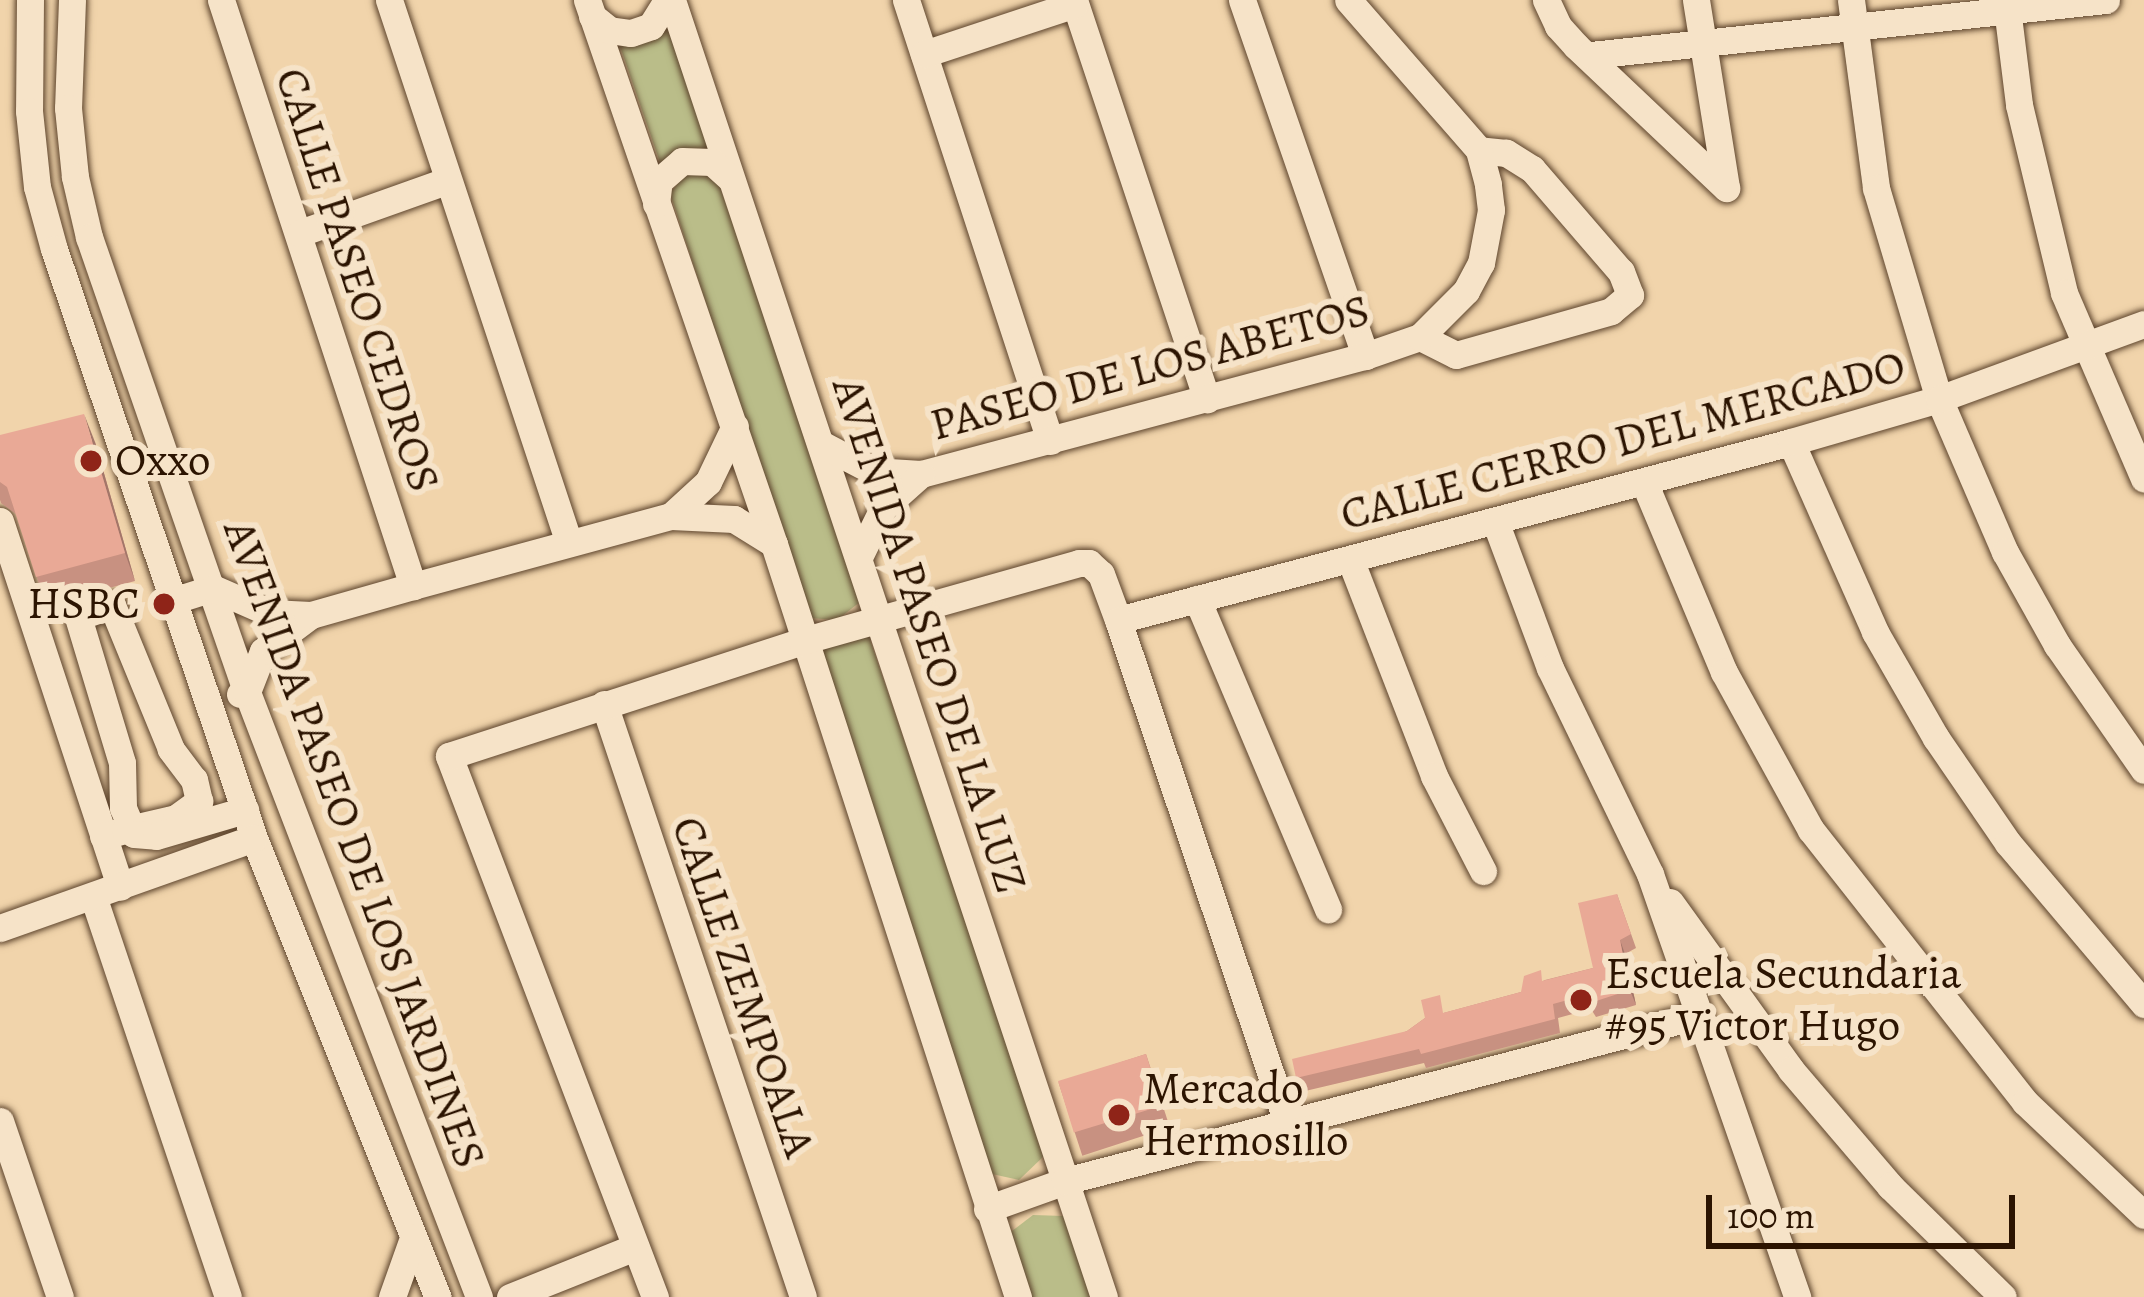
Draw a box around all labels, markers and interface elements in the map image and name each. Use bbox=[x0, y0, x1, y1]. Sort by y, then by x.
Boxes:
street label: CALLE PASEO CEDROS bbox=[263, 62, 451, 498]
street label: PASEO DE LOS ABETOS bbox=[925, 283, 1375, 453]
street label: CALLE CERRO DEL MERCADO bbox=[1335, 340, 1911, 542]
street label: AVENIDA PASEO DE LA LUZ bbox=[820, 371, 1038, 899]
place label: Oxxo bbox=[115, 434, 210, 488]
marker: Oxxo bbox=[78, 448, 104, 474]
street label: AVENIDA PASEO DE LOS JARDINES bbox=[211, 513, 497, 1175]
place label: HSBC bbox=[27, 577, 140, 631]
marker: HSBC bbox=[151, 591, 177, 617]
street label: CALLE ZEMPOALA bbox=[660, 810, 826, 1164]
place label: Escuela Secundaria #95 Victor Hugo bbox=[1605, 947, 1961, 1053]
marker: Escuela Secundaria #95 Victor Hugo bbox=[1568, 987, 1594, 1013]
place label: Mercado Hermosillo bbox=[1143, 1062, 1348, 1168]
marker: Mercado Hermosillo bbox=[1106, 1102, 1132, 1128]
scale bar bbox=[1712, 1171, 2021, 1245]
text: 100 m bbox=[1727, 1191, 1815, 1240]

